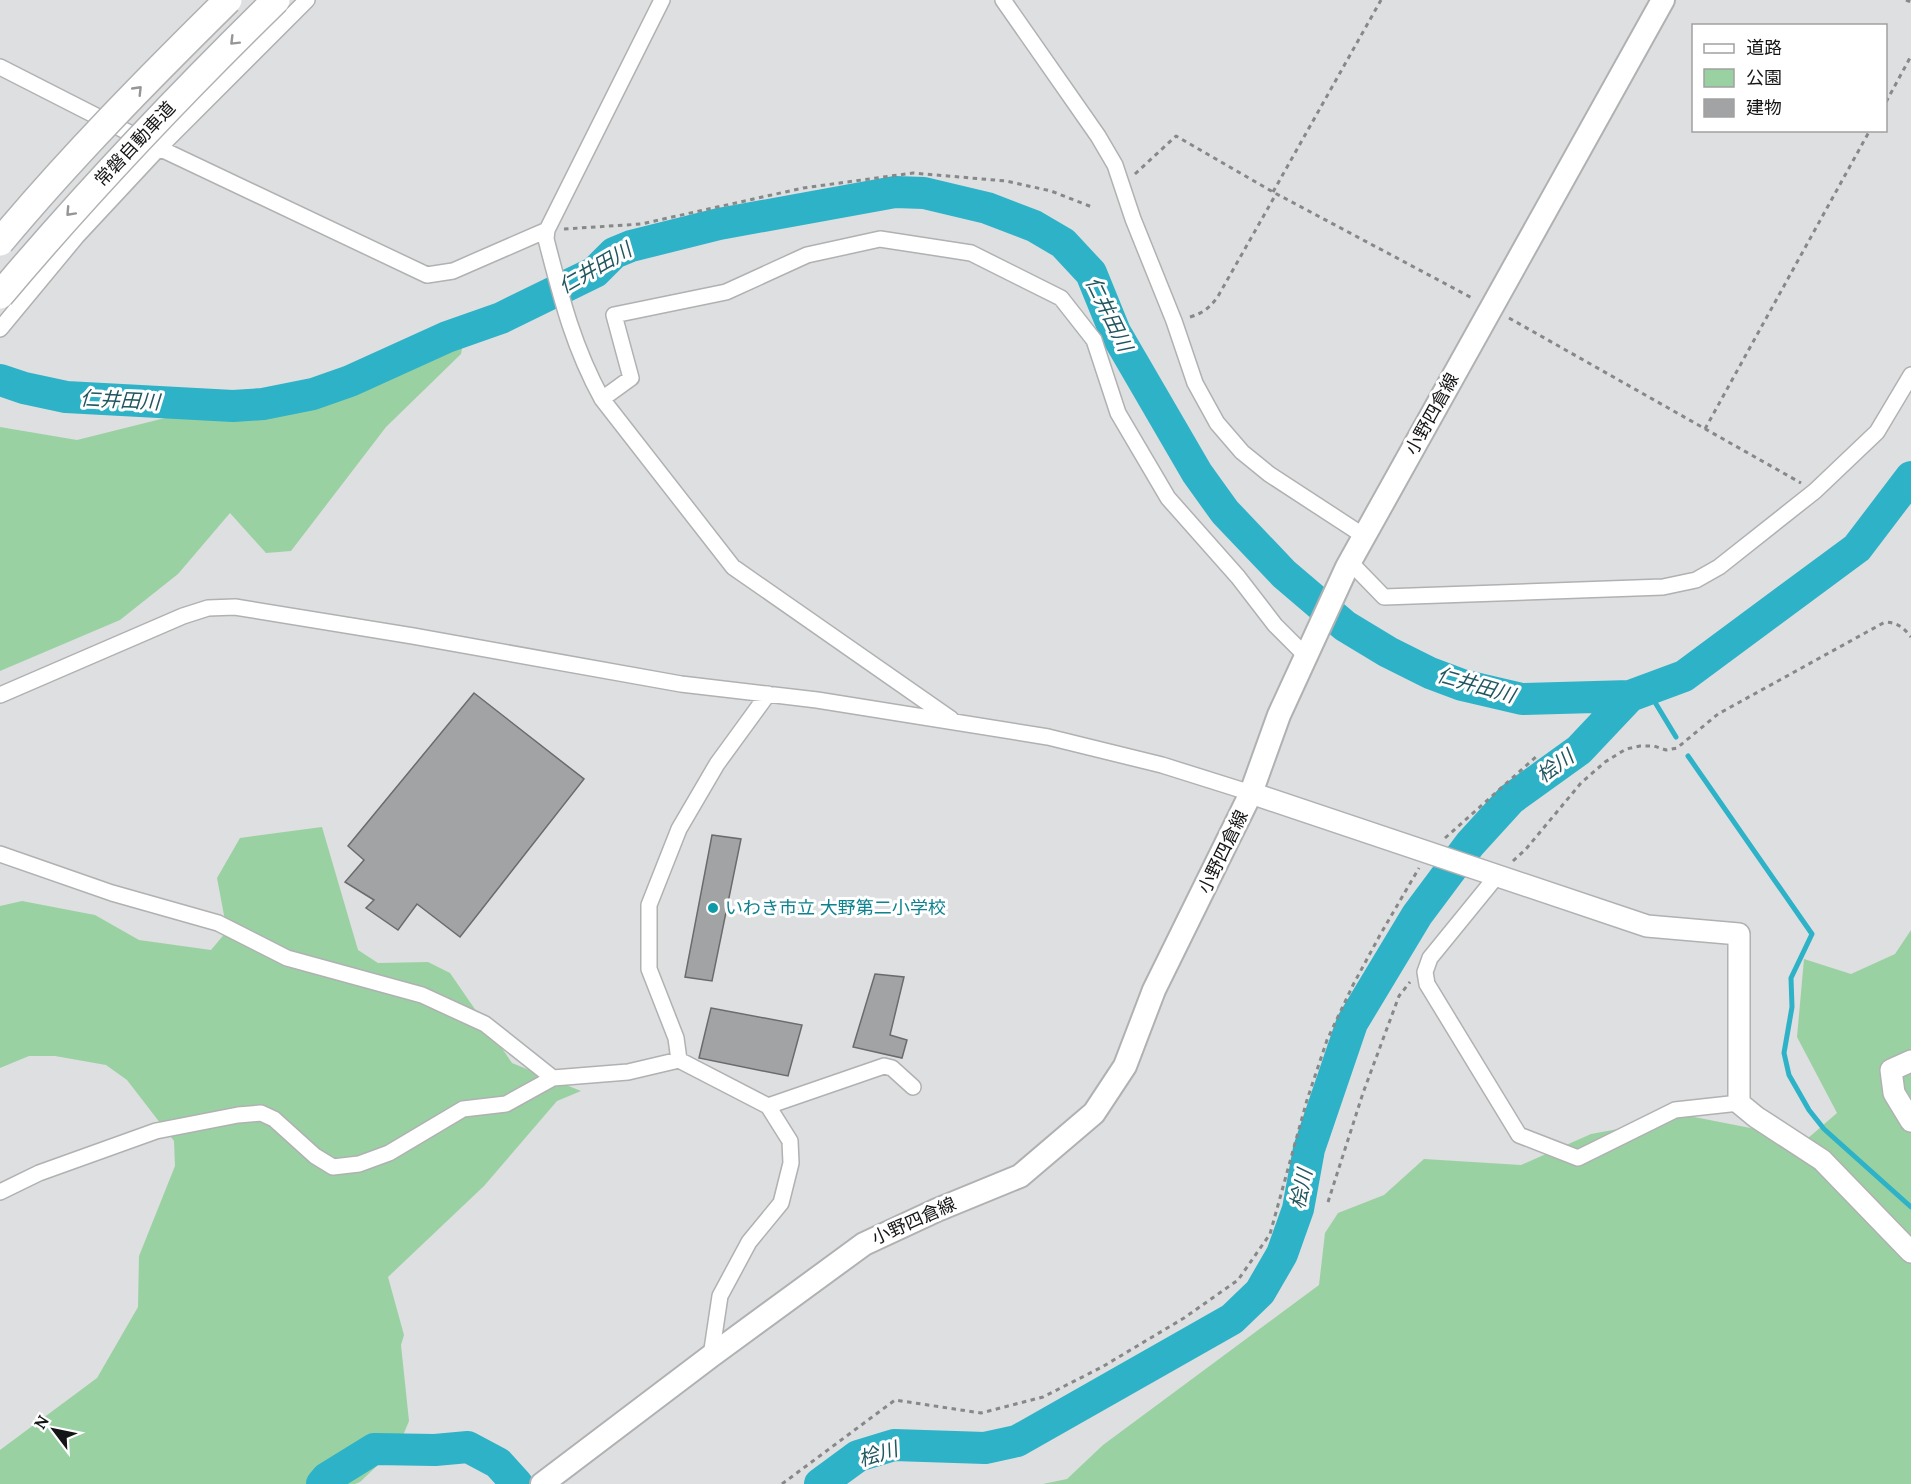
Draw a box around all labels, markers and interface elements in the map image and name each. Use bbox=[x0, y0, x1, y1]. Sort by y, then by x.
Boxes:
legend bbox=[1692, 24, 1887, 132]
one-way arrow bbox=[230, 34, 241, 45]
text: 道路 bbox=[1746, 36, 1782, 59]
text: 公園 bbox=[1746, 66, 1782, 89]
one-way arrow bbox=[131, 86, 142, 96]
street label: 常磐自動車道 bbox=[89, 96, 180, 191]
text: 建物 bbox=[1746, 96, 1782, 119]
one-way arrow bbox=[67, 205, 78, 216]
water label: 仁井田川 bbox=[554, 236, 637, 298]
water label: 仁井田川 bbox=[1081, 272, 1139, 357]
street label: 小野四倉線 bbox=[1400, 369, 1463, 459]
water label: 仁井田川 bbox=[79, 385, 163, 414]
water label: 仁井田川 bbox=[1434, 661, 1520, 708]
water label: 桧川 bbox=[1531, 743, 1580, 787]
street label: 小野四倉線 bbox=[1192, 806, 1253, 897]
place label: いわき市立 大野第二小学校 bbox=[725, 896, 946, 919]
marker: いわき市立 大野第二小学校 bbox=[706, 901, 720, 915]
water label: 桧川 bbox=[1284, 1165, 1317, 1211]
street label: 小野四倉線 bbox=[868, 1192, 960, 1249]
north arrow bbox=[24, 1400, 84, 1460]
text: N bbox=[30, 1412, 53, 1433]
water label: 桧川 bbox=[855, 1435, 903, 1471]

